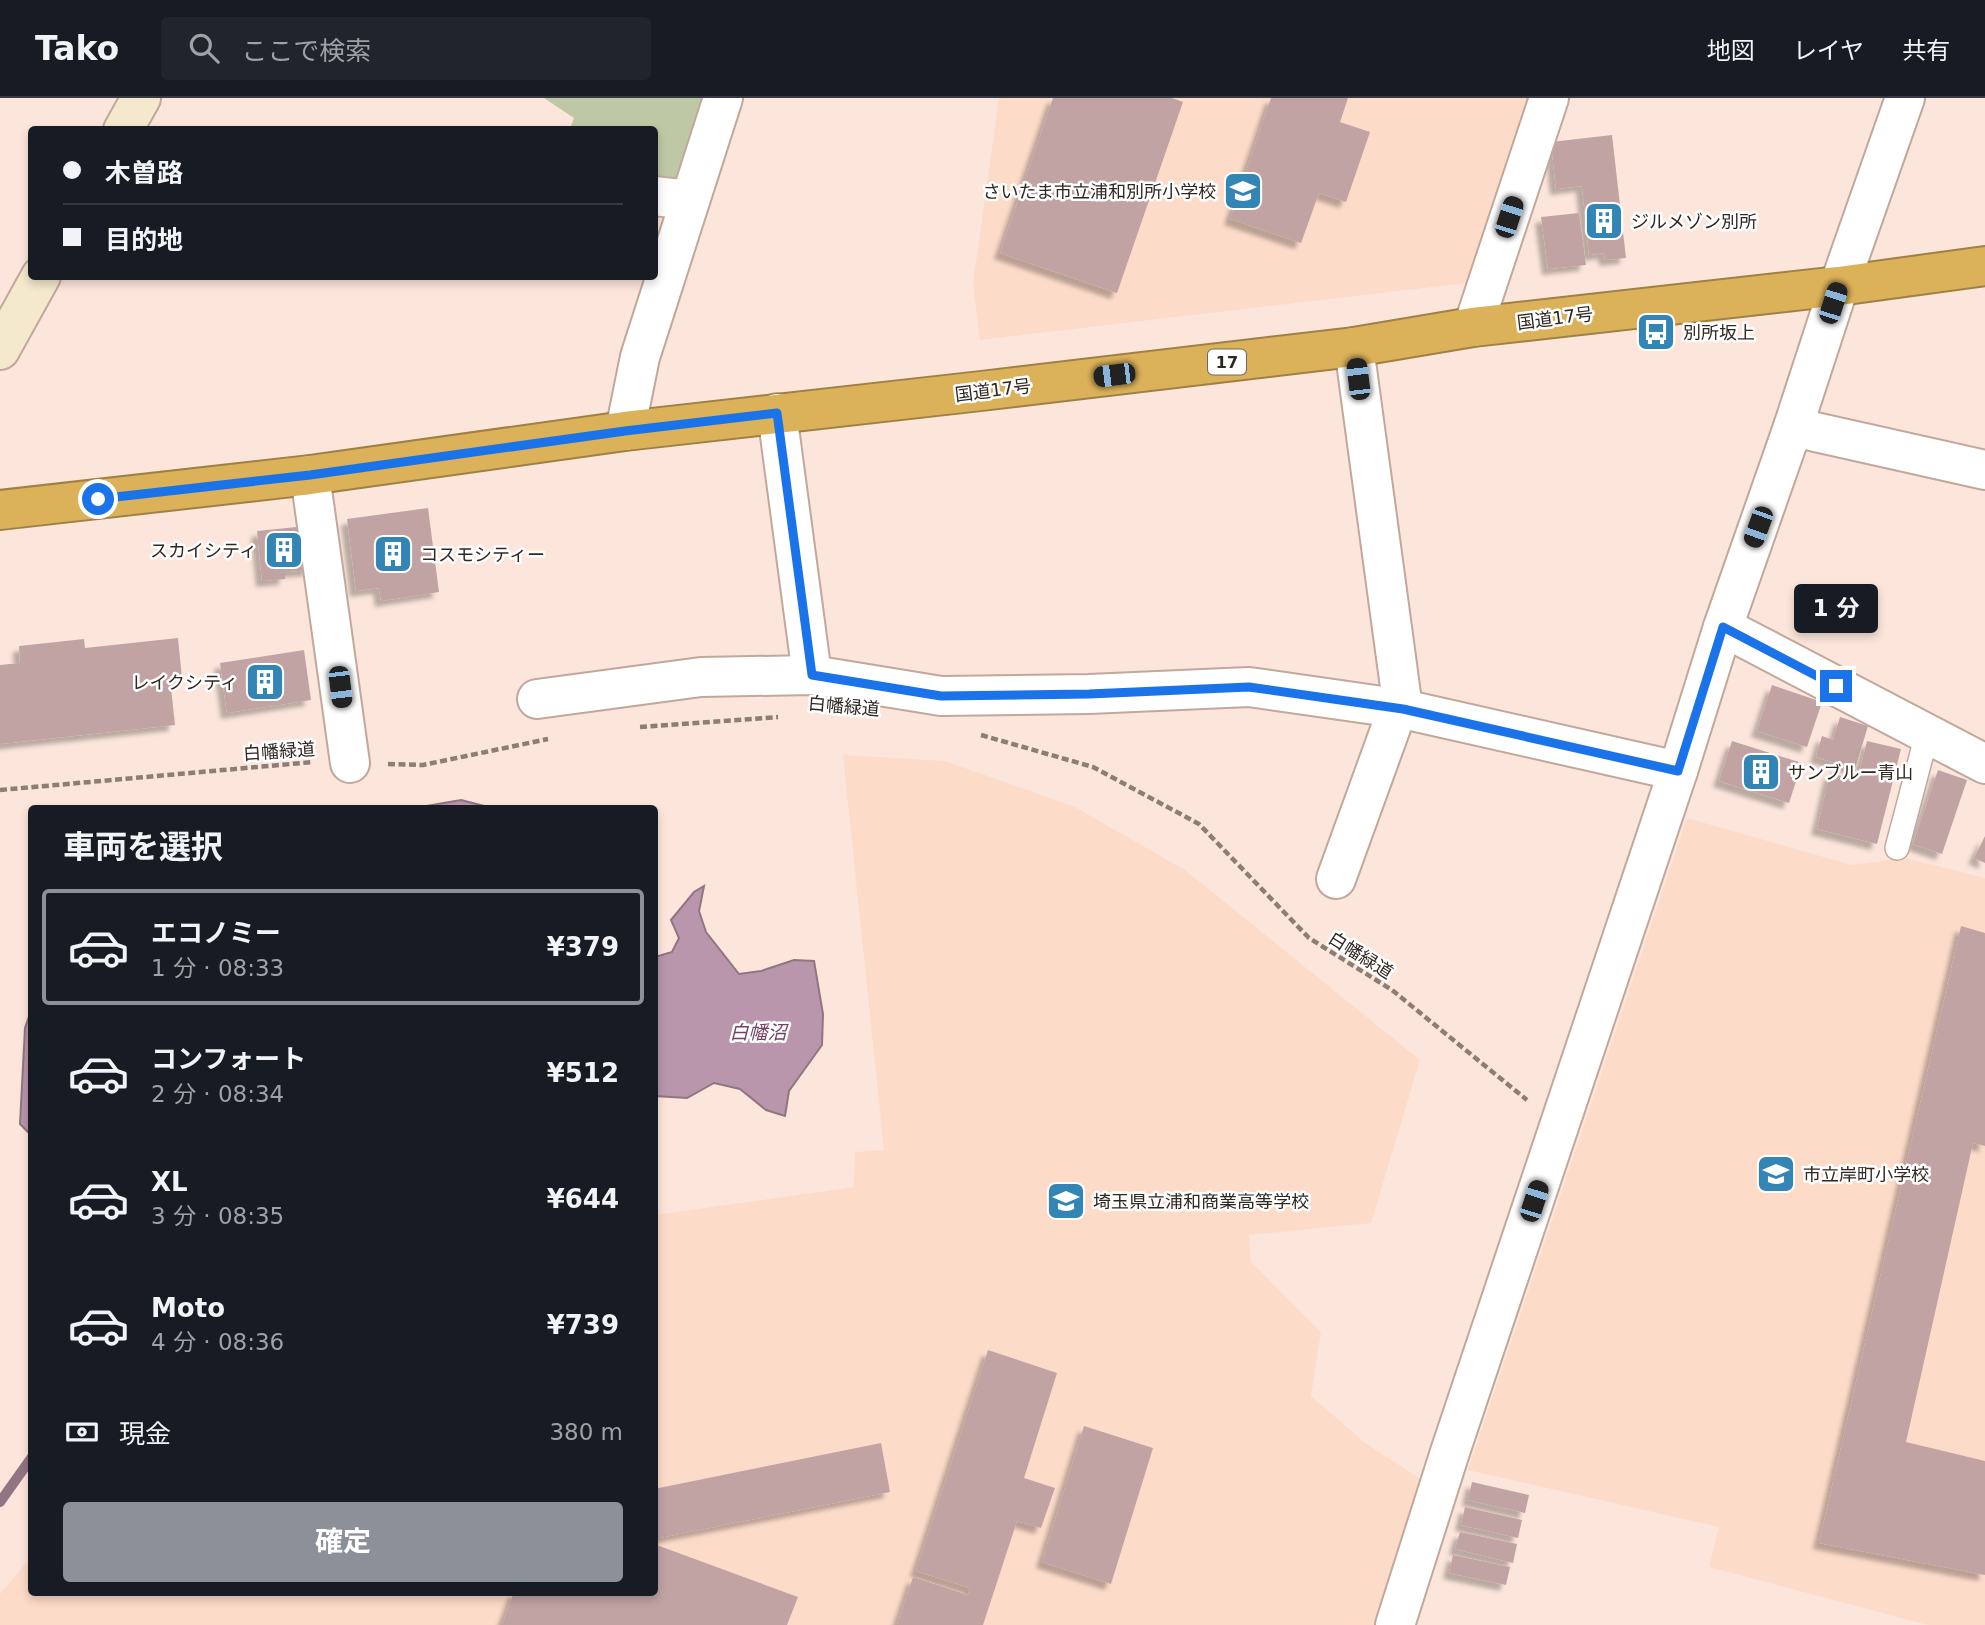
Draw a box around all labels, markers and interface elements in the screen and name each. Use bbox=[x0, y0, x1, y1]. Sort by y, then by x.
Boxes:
search box bbox=[161, 17, 651, 80]
text: Tako bbox=[35, 29, 119, 68]
icon: search bbox=[185, 29, 223, 67]
text: ここで検索 bbox=[241, 36, 371, 66]
text: 地図 bbox=[1707, 37, 1755, 65]
text: レイヤ bbox=[1793, 37, 1864, 65]
text: 共有 bbox=[1902, 37, 1950, 65]
text: 木曽路 bbox=[105, 158, 183, 188]
school or university icon: さいたま市立浦和別所小学校 bbox=[1222, 170, 1264, 212]
place label: さいたま市立浦和別所小学校 bbox=[983, 181, 1216, 202]
car bbox=[1493, 194, 1526, 240]
building icon: ジルメゾン別所 bbox=[1583, 200, 1625, 242]
place label: ジルメゾン別所 bbox=[1631, 211, 1757, 232]
text: 目的地 bbox=[105, 225, 183, 255]
car bbox=[1817, 280, 1850, 326]
street label: 国道17号 bbox=[1516, 303, 1594, 333]
bus stop icon: 別所坂上 bbox=[1635, 311, 1677, 353]
place label: 別所坂上 bbox=[1683, 322, 1755, 343]
road number: 17 bbox=[1208, 350, 1246, 374]
car bbox=[1346, 357, 1371, 401]
car bbox=[1092, 362, 1137, 388]
street label: 国道17号 bbox=[954, 375, 1032, 405]
route start bbox=[82, 483, 114, 515]
car bbox=[1741, 504, 1776, 550]
building icon: スカイシティ bbox=[263, 529, 305, 571]
building icon: コスモシティー bbox=[372, 533, 414, 575]
place label: スカイシティ bbox=[150, 540, 257, 561]
place label: コスモシティー bbox=[420, 544, 545, 565]
callout: 1 分 bbox=[1794, 584, 1878, 634]
text: 1 分 bbox=[1812, 595, 1860, 621]
building icon: レイクシティ bbox=[244, 661, 286, 703]
car bbox=[328, 665, 353, 709]
route end bbox=[1820, 670, 1852, 702]
place label: レイクシティ bbox=[131, 672, 238, 693]
street label: 白幡緑道 bbox=[807, 692, 881, 720]
street label: 白幡緑道 bbox=[242, 738, 316, 764]
building icon: サンブルー青山 bbox=[1740, 751, 1782, 793]
place label: サンブルー青山 bbox=[1788, 762, 1913, 783]
text: 車両を選択 bbox=[63, 828, 223, 866]
icon: car bbox=[67, 916, 130, 979]
text: エコノミー bbox=[151, 918, 281, 948]
street label: 白幡緑道 bbox=[1325, 927, 1397, 983]
text: ¥379 bbox=[547, 932, 619, 962]
text: 1 分 · 08:33 bbox=[151, 955, 284, 981]
water label: 白幡沼 bbox=[729, 1021, 789, 1043]
icon: car bbox=[67, 1042, 130, 1105]
text: コンフォート bbox=[151, 1044, 306, 1074]
text: ¥512 bbox=[547, 1058, 619, 1088]
text: 2 分 · 08:34 bbox=[151, 1081, 284, 1107]
school or university icon: 市立岸町小学校 bbox=[1755, 1153, 1797, 1195]
place label: 市立岸町小学校 bbox=[1803, 1164, 1929, 1185]
text: XL bbox=[151, 1167, 188, 1197]
icon: car bbox=[67, 1168, 130, 1231]
car bbox=[1518, 1178, 1551, 1224]
school or university icon: 埼玉県立浦和商業高等学校 bbox=[1045, 1180, 1087, 1222]
text: ¥644 bbox=[547, 1184, 619, 1214]
place label: 埼玉県立浦和商業高等学校 bbox=[1093, 1191, 1309, 1212]
text: 3 分 · 08:35 bbox=[151, 1203, 284, 1229]
text: Moto bbox=[151, 1293, 225, 1323]
icon: car bbox=[67, 1294, 130, 1357]
text: ¥739 bbox=[547, 1310, 619, 1340]
text: 4 分 · 08:36 bbox=[151, 1329, 284, 1355]
icon: cash bbox=[63, 1413, 101, 1451]
text: 現金 bbox=[119, 1419, 171, 1449]
text: 380 m bbox=[549, 1419, 623, 1445]
button: 確定 bbox=[63, 1502, 623, 1582]

